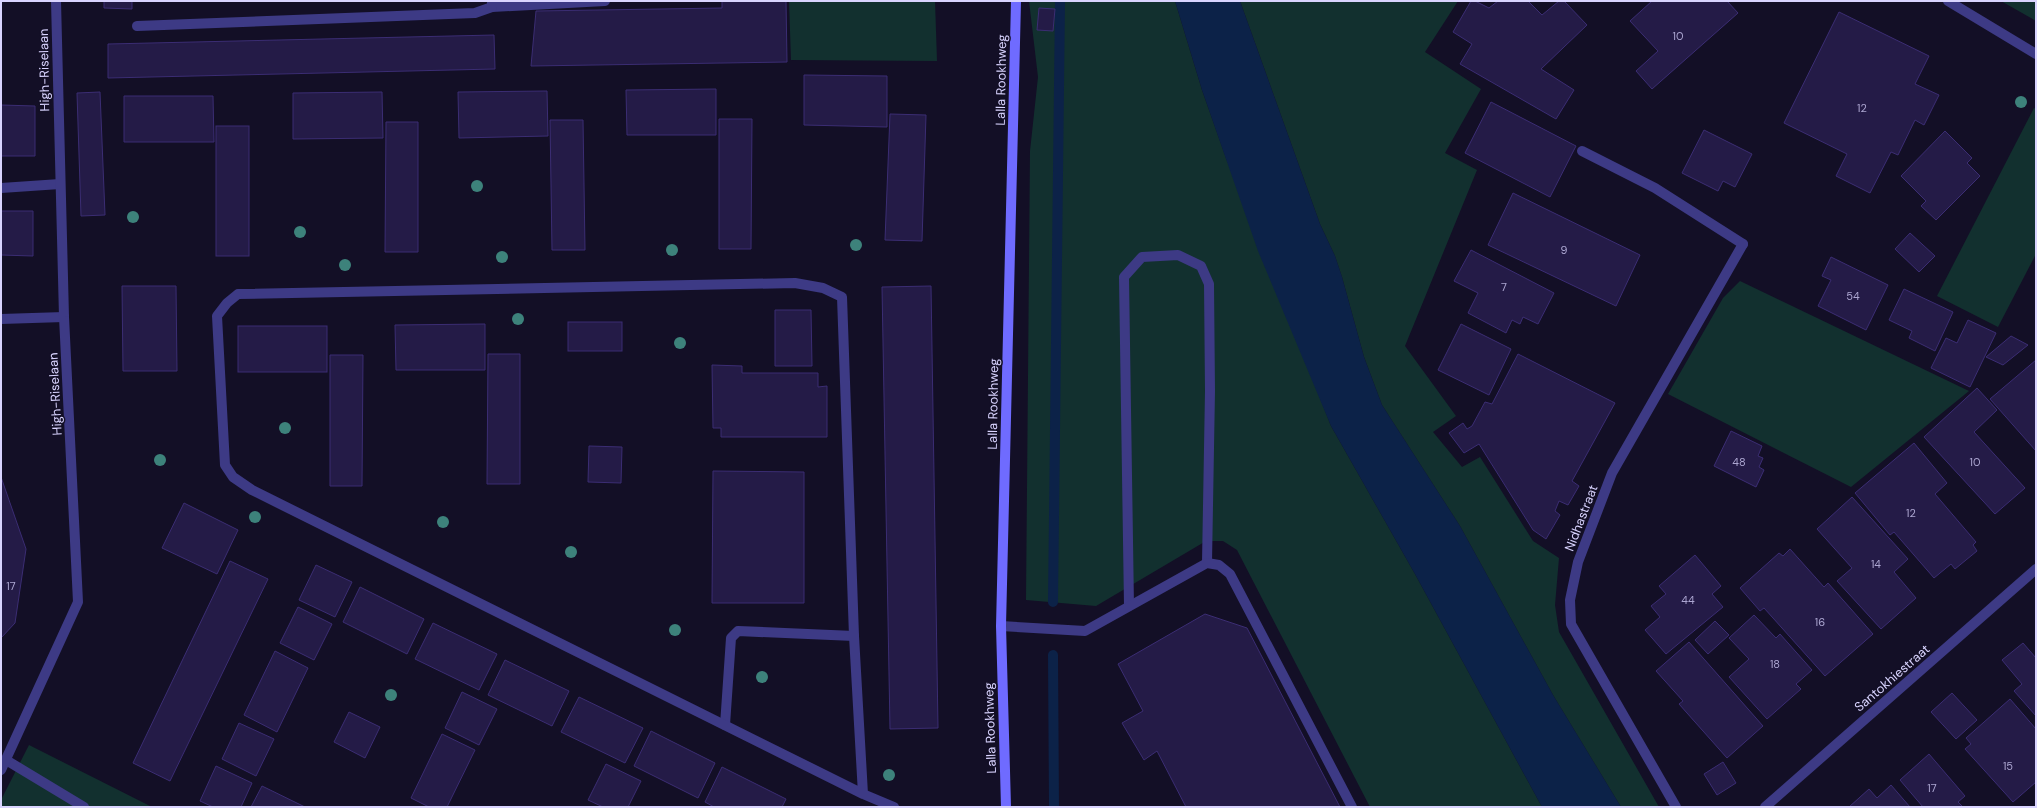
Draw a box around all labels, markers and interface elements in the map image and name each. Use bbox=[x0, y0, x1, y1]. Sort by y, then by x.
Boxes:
street label: High-Riselaan bbox=[35, 28, 53, 112]
house number: 10 bbox=[1673, 29, 1683, 43]
street label: Lalla Rookhweg bbox=[992, 34, 1010, 126]
house number: 12 bbox=[1857, 101, 1867, 115]
house number: 9 bbox=[1561, 243, 1568, 257]
house number: 7 bbox=[1501, 280, 1507, 294]
house number: 54 bbox=[1846, 289, 1860, 303]
street label: High-Riselaan bbox=[44, 352, 66, 436]
street label: Lalla Rookhweg bbox=[984, 358, 1002, 450]
house number: 48 bbox=[1732, 455, 1746, 469]
house number: 10 bbox=[1970, 455, 1980, 469]
street label: Nidhastraat bbox=[1561, 482, 1601, 554]
house number: 12 bbox=[1906, 506, 1916, 520]
house number: 14 bbox=[1871, 557, 1881, 571]
house number: 17 bbox=[6, 579, 16, 593]
house number: 44 bbox=[1681, 593, 1695, 607]
house number: 16 bbox=[1815, 615, 1825, 629]
street label: Santokhiestraat bbox=[1851, 641, 1933, 715]
house number: 18 bbox=[1770, 657, 1780, 671]
street label: Lalla Rookhweg bbox=[980, 682, 1000, 774]
house number: 15 bbox=[2003, 759, 2013, 773]
house number: 17 bbox=[1927, 781, 1937, 795]

